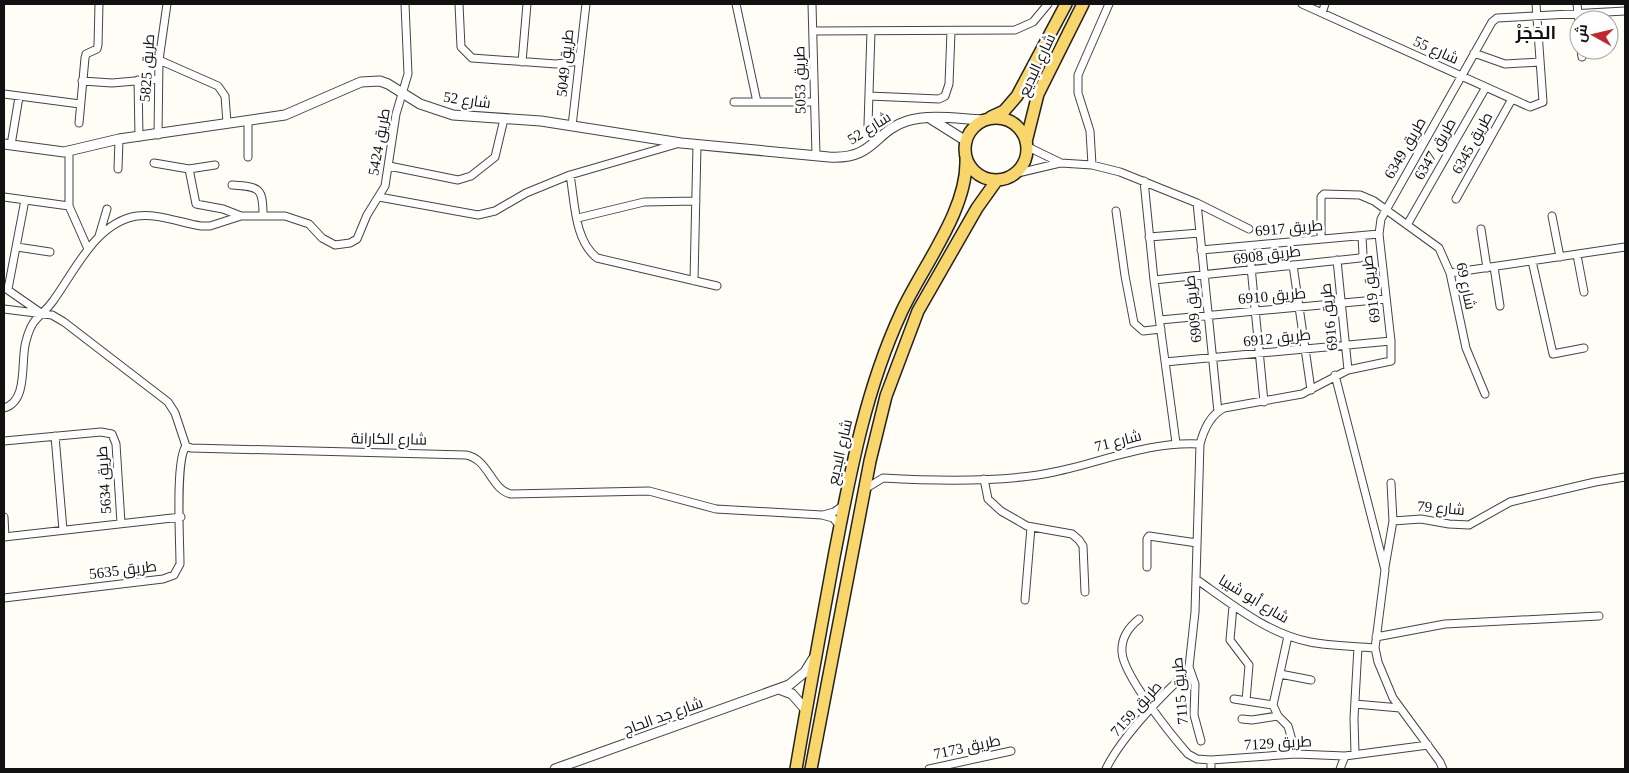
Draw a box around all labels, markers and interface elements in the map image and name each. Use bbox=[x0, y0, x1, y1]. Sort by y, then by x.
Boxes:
north arrow bbox=[1569, 10, 1619, 60]
district label: الحَجَرْ bbox=[1515, 23, 1556, 44]
text: ش bbox=[1572, 23, 1591, 43]
street label: طريق 5049 bbox=[553, 28, 579, 98]
street label: شارع البديع bbox=[1016, 31, 1061, 100]
street label: شارع 55 bbox=[1410, 33, 1461, 70]
street label: طريق 5825 bbox=[137, 34, 159, 103]
street label: طريق 5053 bbox=[791, 46, 811, 114]
street label: شارع 52 bbox=[442, 89, 492, 114]
street label: طريق 5424 bbox=[365, 107, 395, 177]
street label: شارع 52 bbox=[844, 109, 895, 150]
street label: طريق 6345 bbox=[1449, 109, 1497, 178]
street label: طريق 6349 bbox=[1381, 115, 1431, 182]
street label: طريق 6347 bbox=[1411, 116, 1461, 183]
street label: طريق 6917 bbox=[1254, 217, 1324, 241]
street label: طريق 6908 bbox=[1232, 243, 1302, 269]
street label: طريق 6919 bbox=[1359, 254, 1385, 324]
street label: شارع 69 bbox=[1450, 261, 1479, 312]
street label: طريق 6909 bbox=[1181, 274, 1207, 344]
street label: طريق 6916 bbox=[1317, 282, 1343, 352]
street label: طريق 6910 bbox=[1237, 285, 1307, 309]
street label: طريق 6912 bbox=[1242, 326, 1312, 352]
street label: شارع البديع bbox=[825, 418, 858, 487]
street label: شارع 71 bbox=[1093, 427, 1144, 457]
street label: شارع الكارانة bbox=[351, 430, 427, 451]
street label: طريق 5634 bbox=[94, 445, 116, 514]
street label: شارع 79 bbox=[1416, 498, 1466, 521]
street label: طريق 5635 bbox=[88, 558, 158, 584]
street label: شارع أبو شيبا bbox=[1215, 570, 1293, 629]
street label: طريق 7115 bbox=[1169, 657, 1193, 725]
street label: طريق 7159 bbox=[1107, 678, 1166, 741]
street label: شارع جد الحاج bbox=[621, 694, 706, 741]
street label: طريق 7173 bbox=[932, 732, 1002, 764]
street label: طريق 7129 bbox=[1244, 733, 1312, 755]

